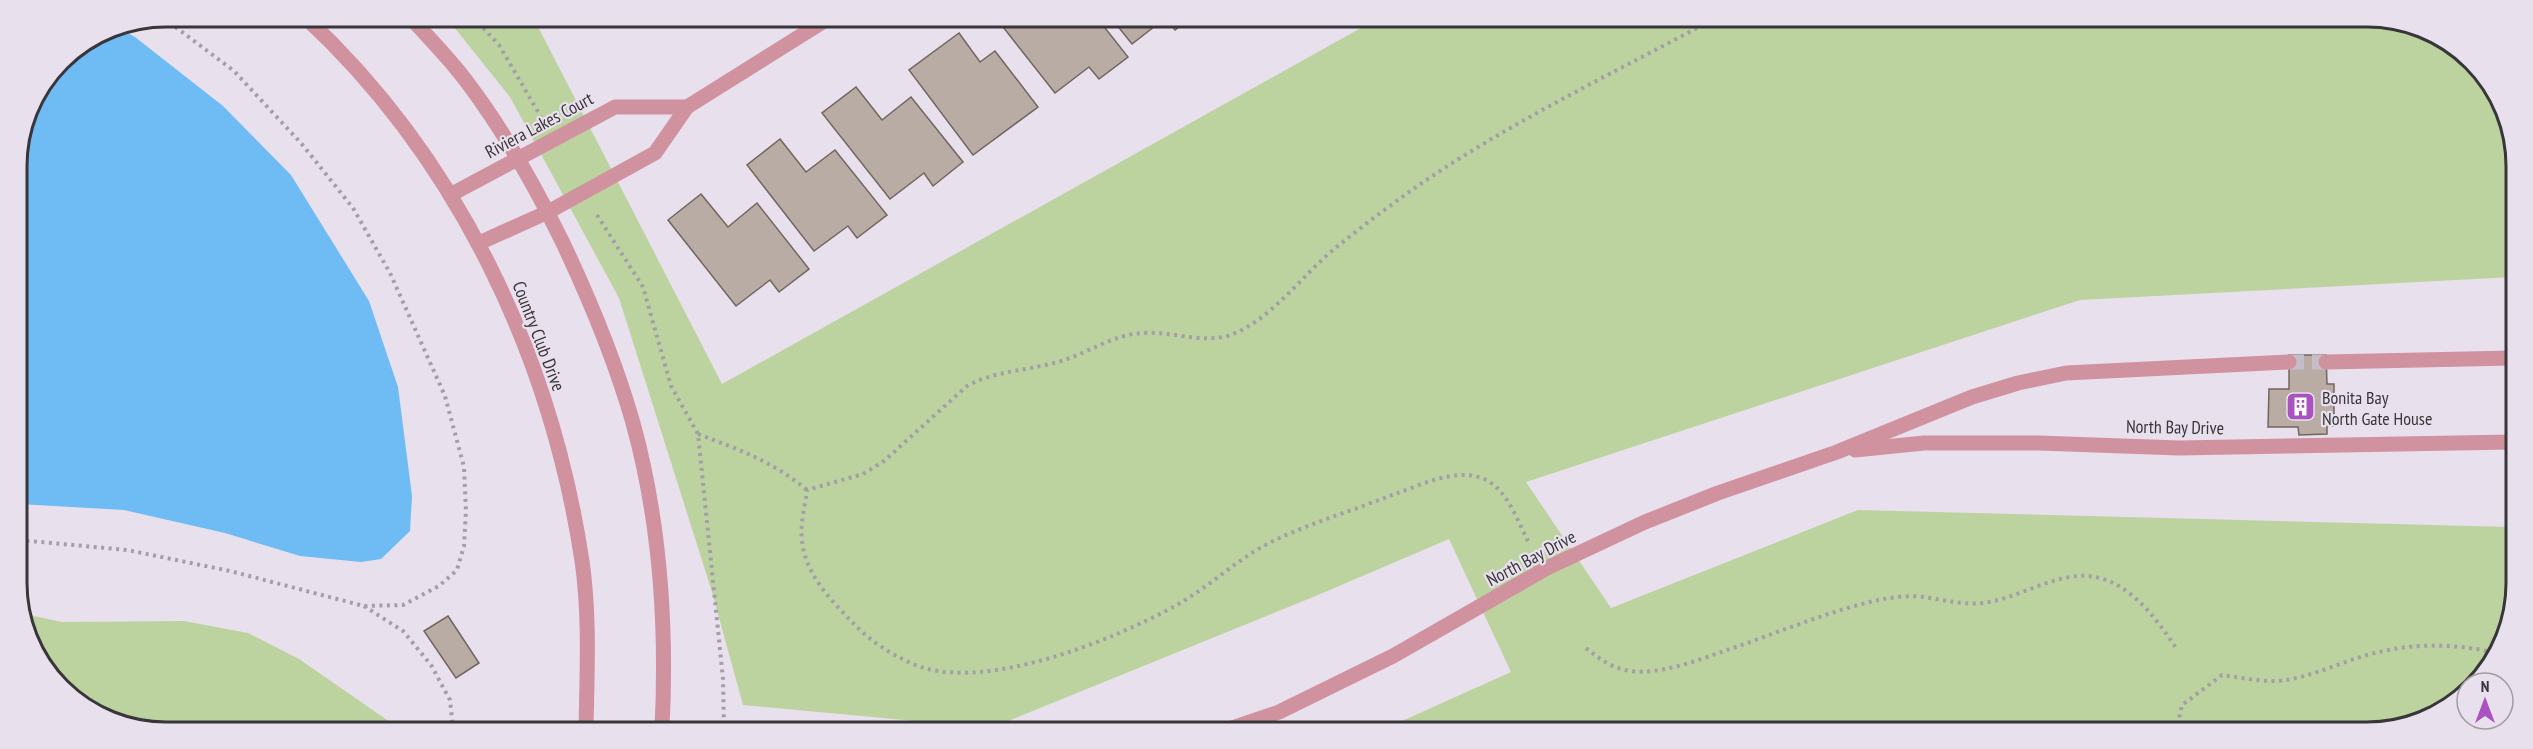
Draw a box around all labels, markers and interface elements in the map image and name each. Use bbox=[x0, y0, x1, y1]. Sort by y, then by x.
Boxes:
street label: Riviera Lakes Court bbox=[481, 87, 597, 163]
street label: Country Club Drive bbox=[508, 278, 570, 394]
place label: Bonita Bay North Gate House bbox=[2322, 386, 2432, 430]
building icon: Bonita Bay North Gate House bbox=[2285, 391, 2317, 423]
street label: North Bay Drive bbox=[2126, 415, 2224, 439]
street label: North Bay Drive bbox=[1482, 525, 1580, 591]
north arrow bbox=[2455, 671, 2515, 731]
text: N bbox=[2481, 676, 2489, 696]

